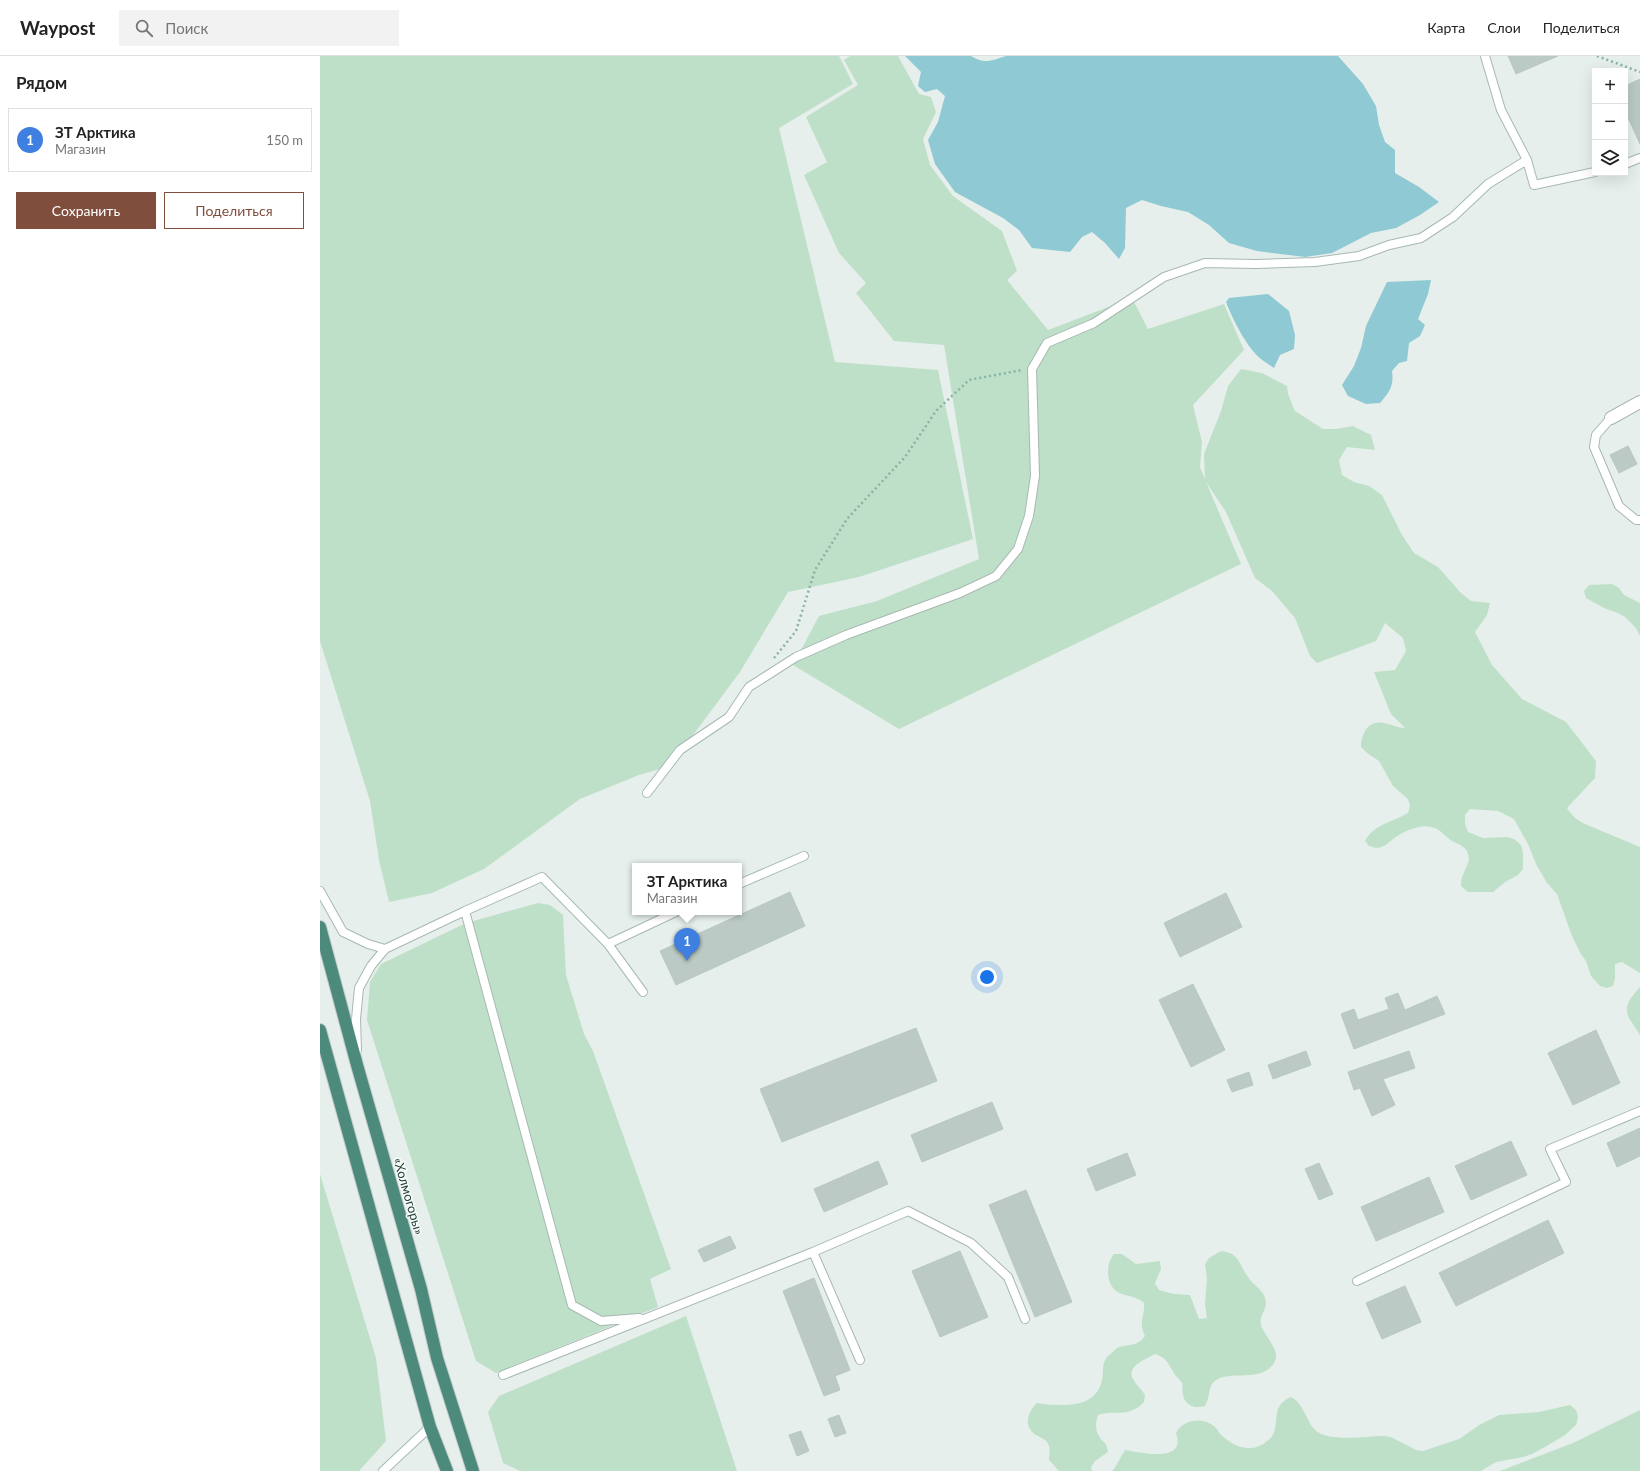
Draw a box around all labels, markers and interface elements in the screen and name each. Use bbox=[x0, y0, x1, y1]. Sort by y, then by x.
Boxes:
search box bbox=[119, 10, 399, 46]
text: Waypost bbox=[20, 16, 95, 39]
icon: search bbox=[133, 17, 155, 39]
text: Поиск bbox=[165, 19, 208, 37]
text: Карта bbox=[1427, 19, 1465, 36]
text: Слои bbox=[1487, 19, 1521, 36]
text: Поделиться bbox=[1543, 19, 1620, 36]
map controls bbox=[1592, 68, 1628, 176]
button: + bbox=[1592, 68, 1628, 104]
text: Рядом bbox=[16, 72, 67, 93]
button: − bbox=[1592, 104, 1628, 140]
text: ЗТ Арктика bbox=[55, 123, 136, 141]
text: 1 bbox=[26, 132, 34, 148]
text: 150 m bbox=[266, 132, 303, 148]
button: layers bbox=[1592, 140, 1628, 176]
text: Магазин bbox=[55, 141, 106, 157]
button: Сохранить bbox=[16, 192, 156, 229]
button: Поделиться bbox=[164, 192, 304, 229]
popup bbox=[632, 863, 742, 915]
text: ЗТ Арктика bbox=[647, 872, 727, 890]
text: Магазин bbox=[647, 890, 697, 906]
pin: 1 bbox=[674, 928, 700, 961]
your location bbox=[977, 967, 997, 987]
street label: «Холмогоры» bbox=[390, 1156, 428, 1236]

